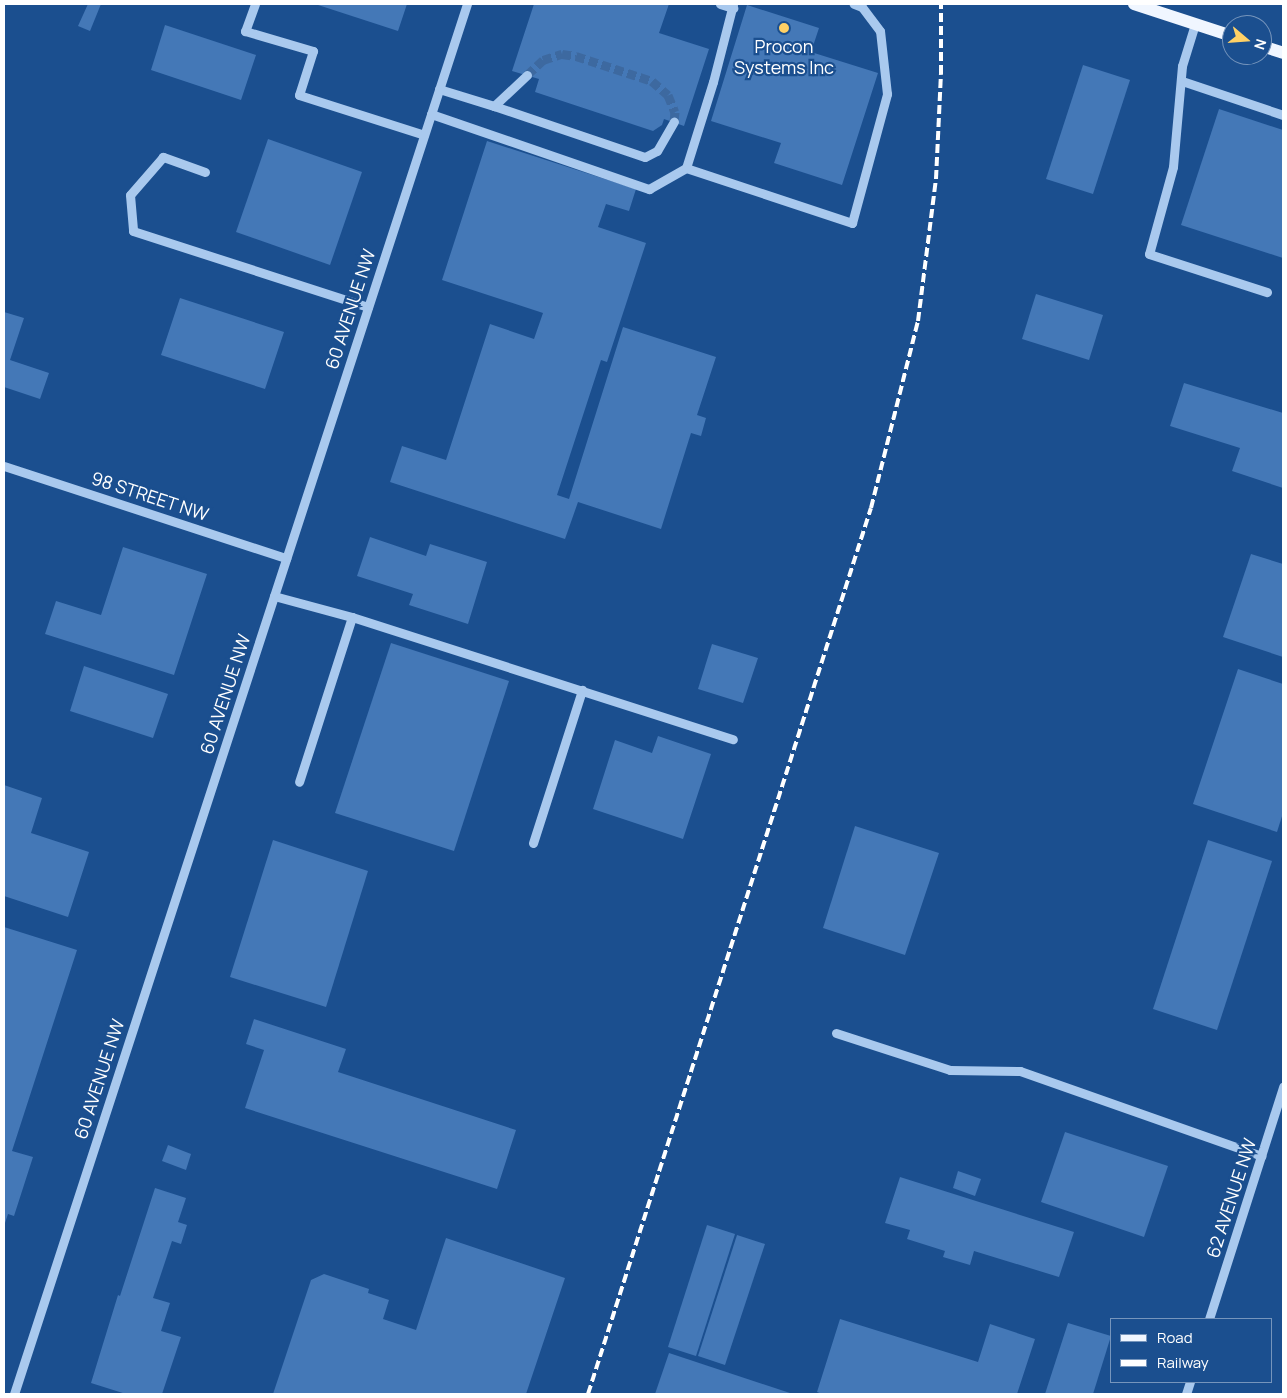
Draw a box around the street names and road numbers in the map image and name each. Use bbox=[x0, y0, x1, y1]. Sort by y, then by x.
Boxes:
street label: 60 AVENUE NW bbox=[320, 246, 380, 372]
street label: 98 STREET NW bbox=[88, 467, 212, 525]
street label: 60 AVENUE NW bbox=[195, 631, 255, 757]
street label: 60 AVENUE NW bbox=[69, 1016, 129, 1142]
street label: 62 AVENUE NW bbox=[1202, 1136, 1260, 1260]

